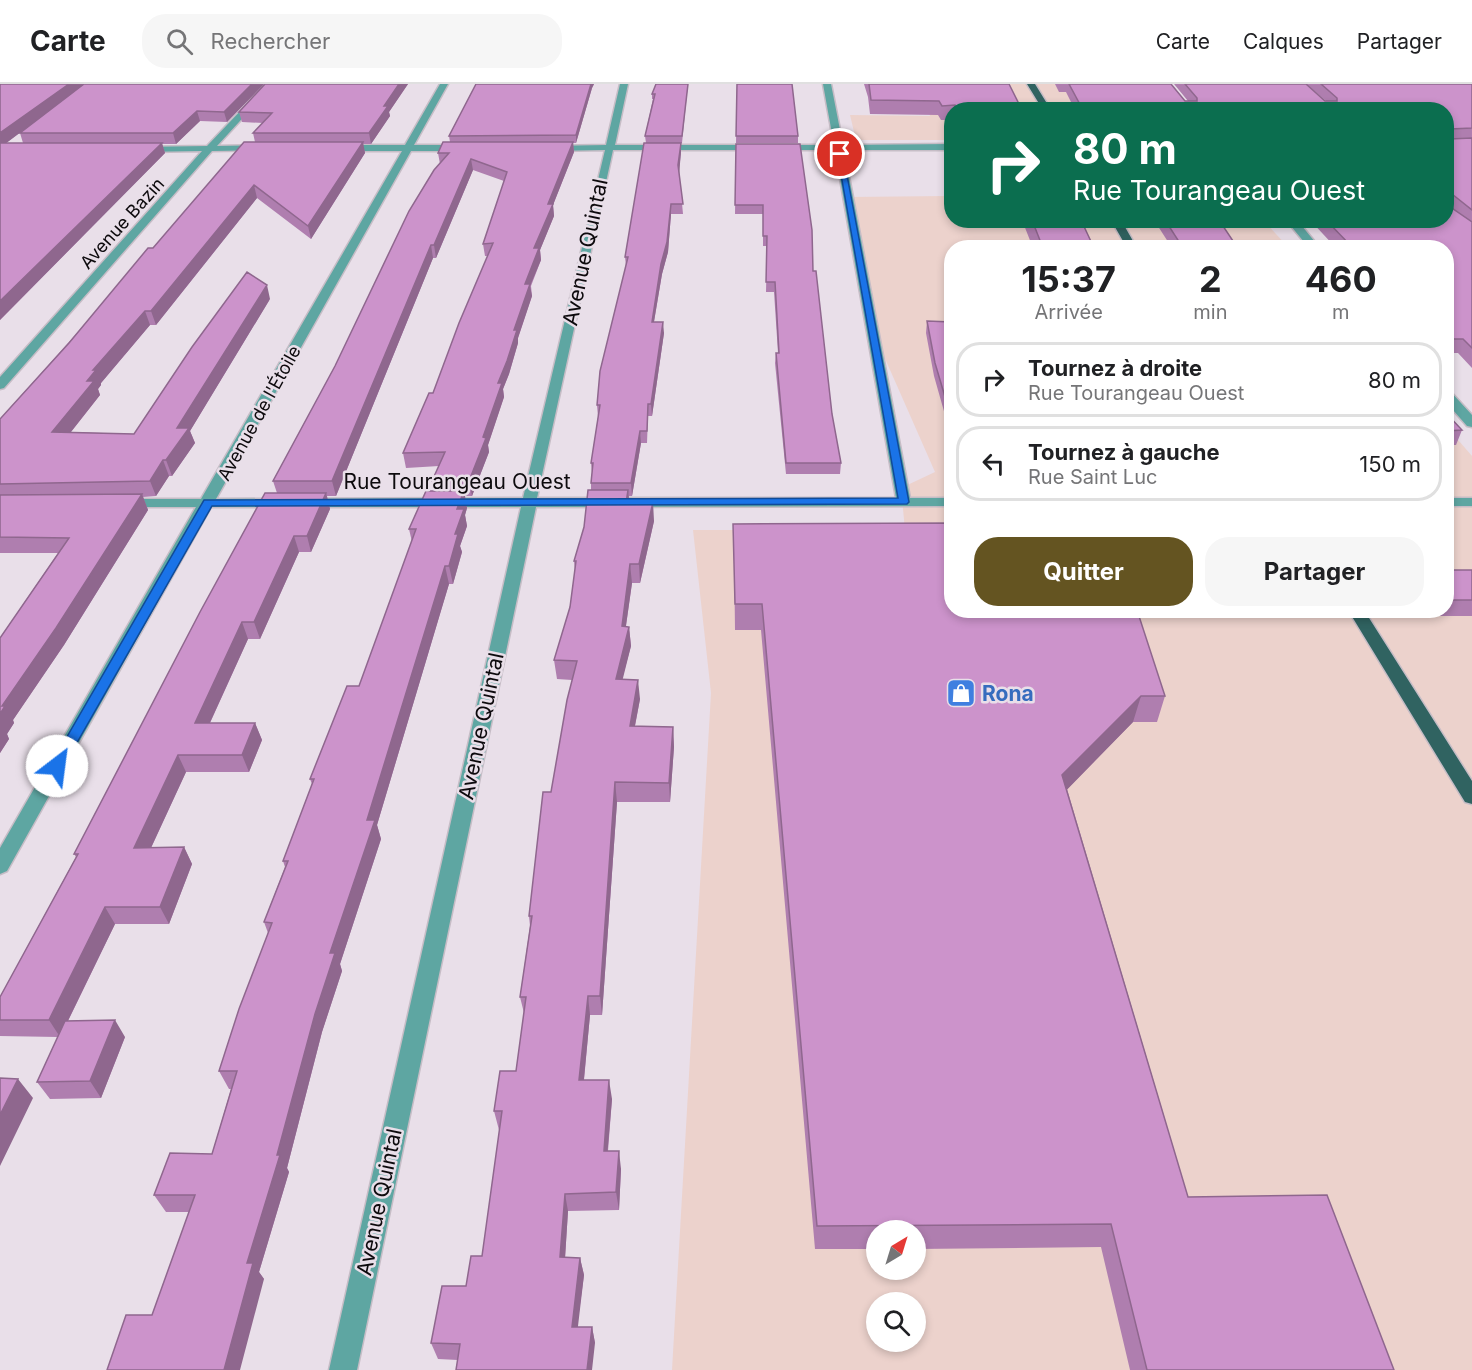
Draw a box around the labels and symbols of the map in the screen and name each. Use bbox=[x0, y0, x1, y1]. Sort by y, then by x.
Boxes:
pin bbox=[814, 128, 865, 179]
street label: Avenue Bazin bbox=[76, 173, 168, 273]
street label: Avenue Quintal bbox=[557, 176, 613, 328]
street label: Avenue de l'Étoile bbox=[212, 341, 305, 484]
street label: Rue Tourangeau Ouest bbox=[343, 469, 571, 494]
street label: Avenue Quintal bbox=[453, 650, 509, 802]
shop icon: Rona bbox=[945, 677, 977, 709]
place label: Rona bbox=[982, 681, 1034, 706]
position arrow bbox=[25, 734, 89, 798]
street label: Avenue Quintal bbox=[351, 1126, 407, 1278]
north arrow bbox=[866, 1220, 926, 1280]

